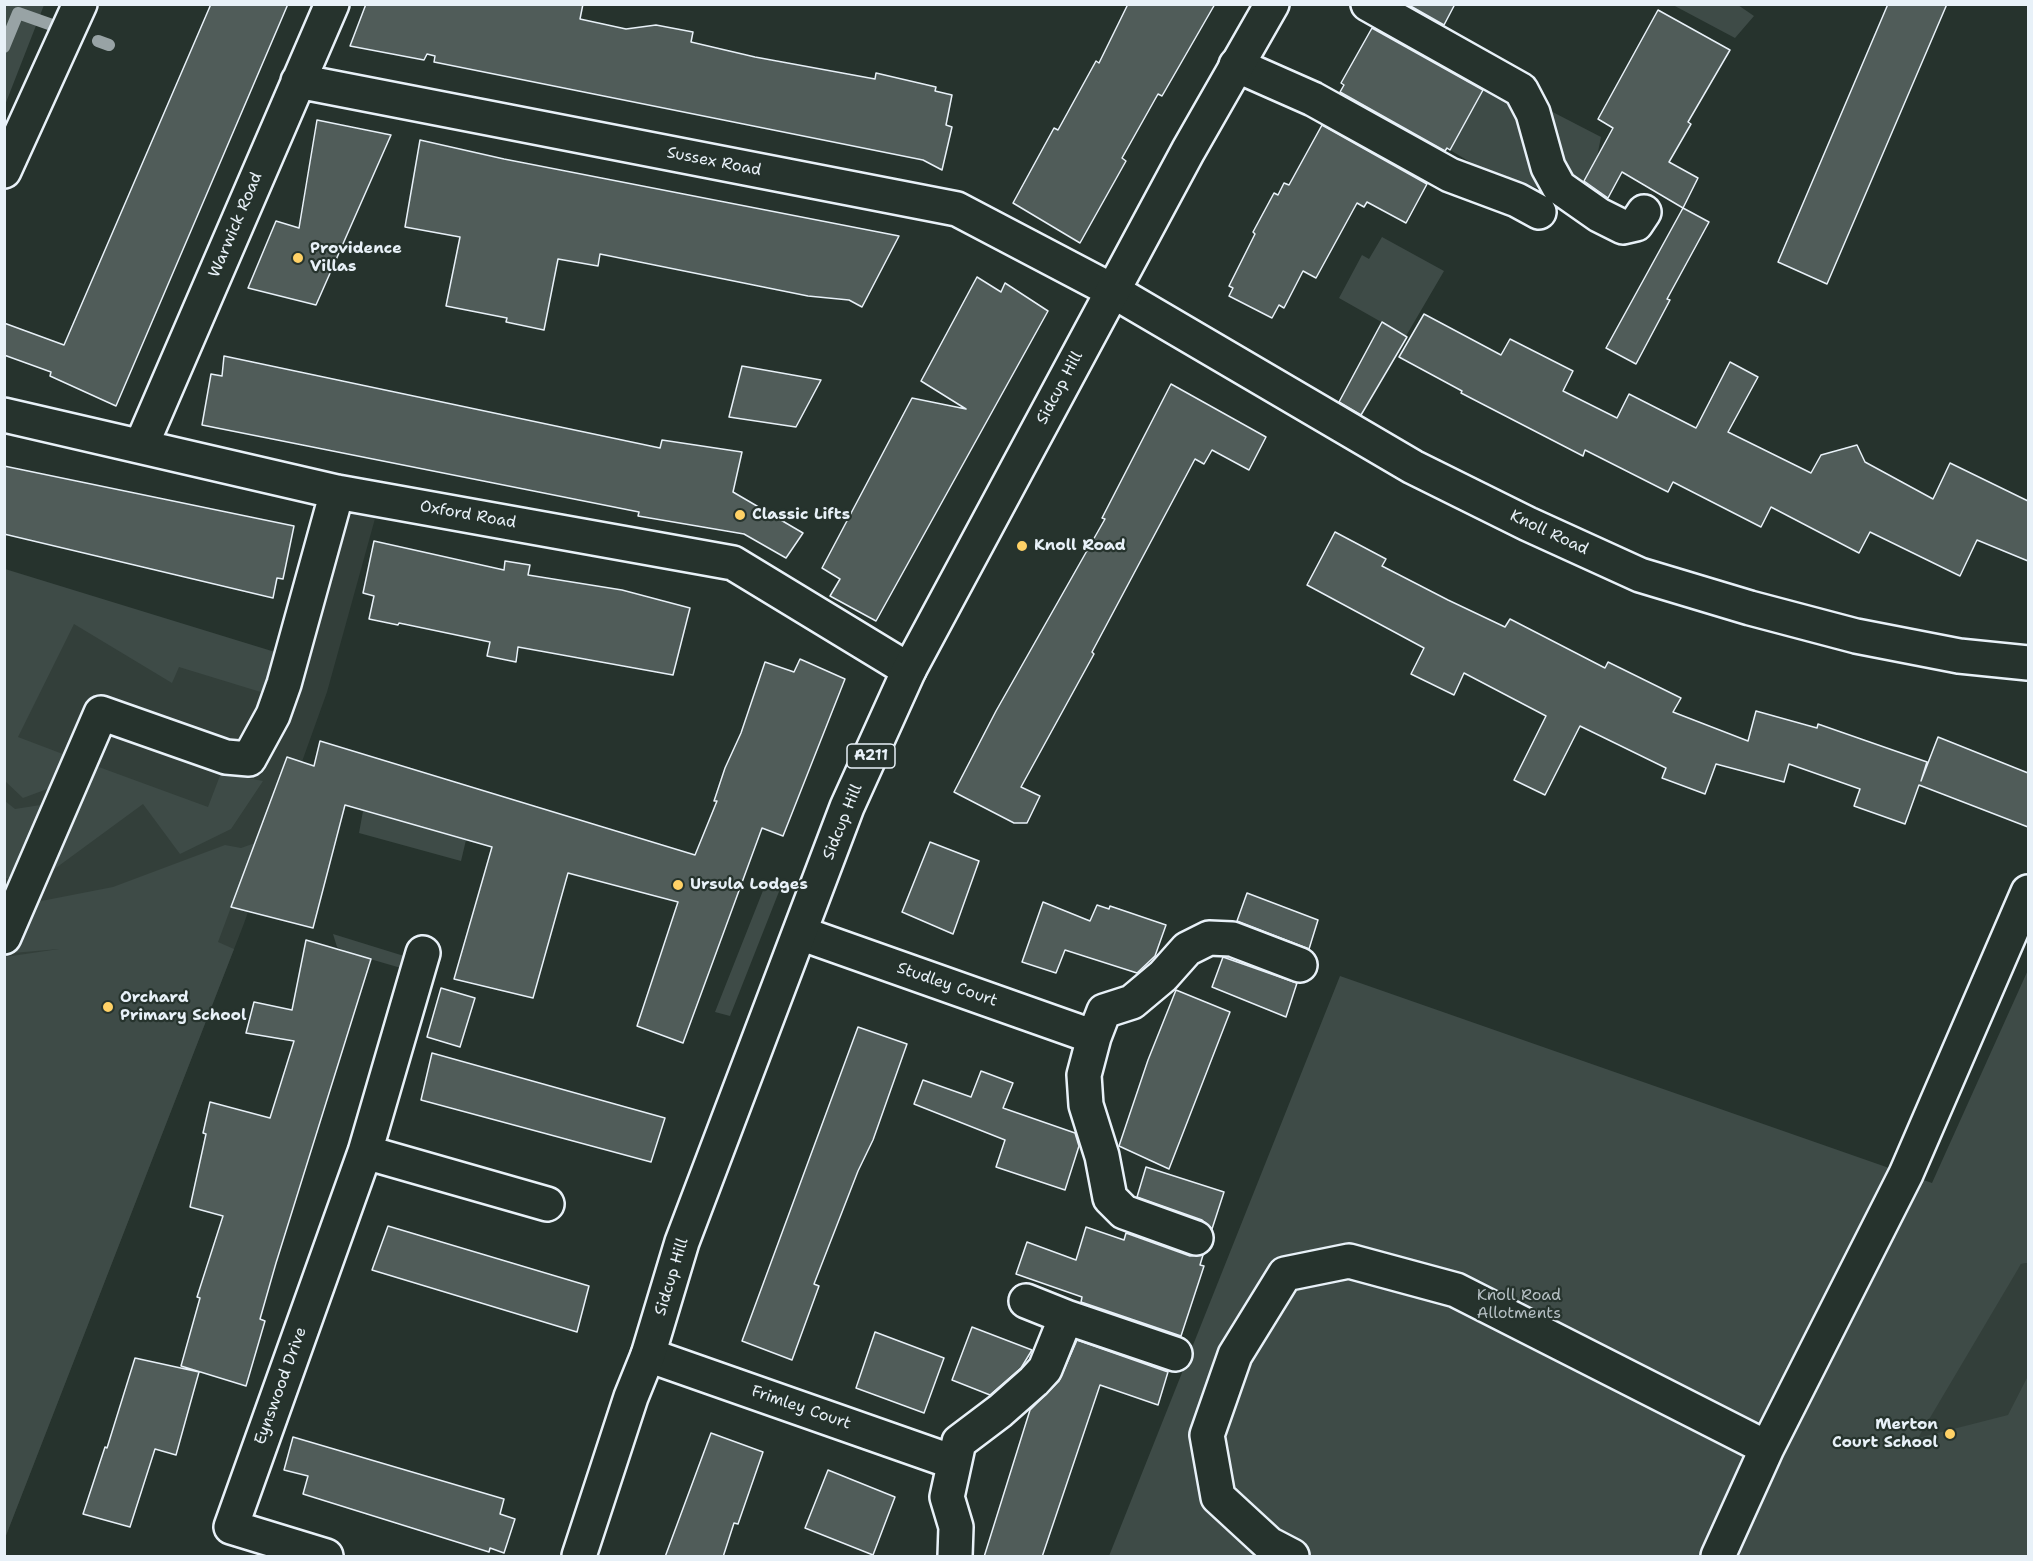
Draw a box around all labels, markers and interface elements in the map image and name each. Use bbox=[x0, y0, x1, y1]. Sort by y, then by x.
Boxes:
street label: Sussex Road bbox=[665, 143, 763, 181]
street label: Warwick Road bbox=[205, 169, 267, 281]
place label: Providence Villas bbox=[310, 239, 402, 277]
marker: Providence Villas bbox=[291, 251, 305, 265]
street label: Sidcup Hill bbox=[1033, 348, 1087, 428]
street label: Oxford Road bbox=[418, 497, 518, 533]
place label: Classic Lifts bbox=[752, 505, 850, 525]
street label: Knoll Road bbox=[1507, 506, 1591, 560]
marker: Classic Lifts bbox=[733, 508, 747, 522]
place label: Knoll Road bbox=[1034, 536, 1126, 556]
marker: Knoll Road bbox=[1015, 539, 1029, 553]
road number: A211 bbox=[847, 744, 895, 768]
street label: Sidcup Hill bbox=[819, 781, 867, 863]
place label: Ursula Lodges bbox=[690, 875, 808, 895]
marker: Ursula Lodges bbox=[671, 878, 685, 892]
street label: Studley Court bbox=[894, 959, 1000, 1011]
place label: Orchard Primary School bbox=[120, 988, 247, 1026]
marker: Orchard Primary School bbox=[101, 1000, 115, 1014]
street label: Sidcup Hill bbox=[651, 1236, 693, 1318]
park label: Knoll Road Allotments bbox=[1477, 1286, 1561, 1324]
street label: Eynswood Drive bbox=[251, 1325, 311, 1447]
street label: Frimley Court bbox=[749, 1382, 853, 1434]
place label: Merton Court School bbox=[1832, 1415, 1938, 1453]
marker: Merton Court School bbox=[1943, 1427, 1957, 1441]

